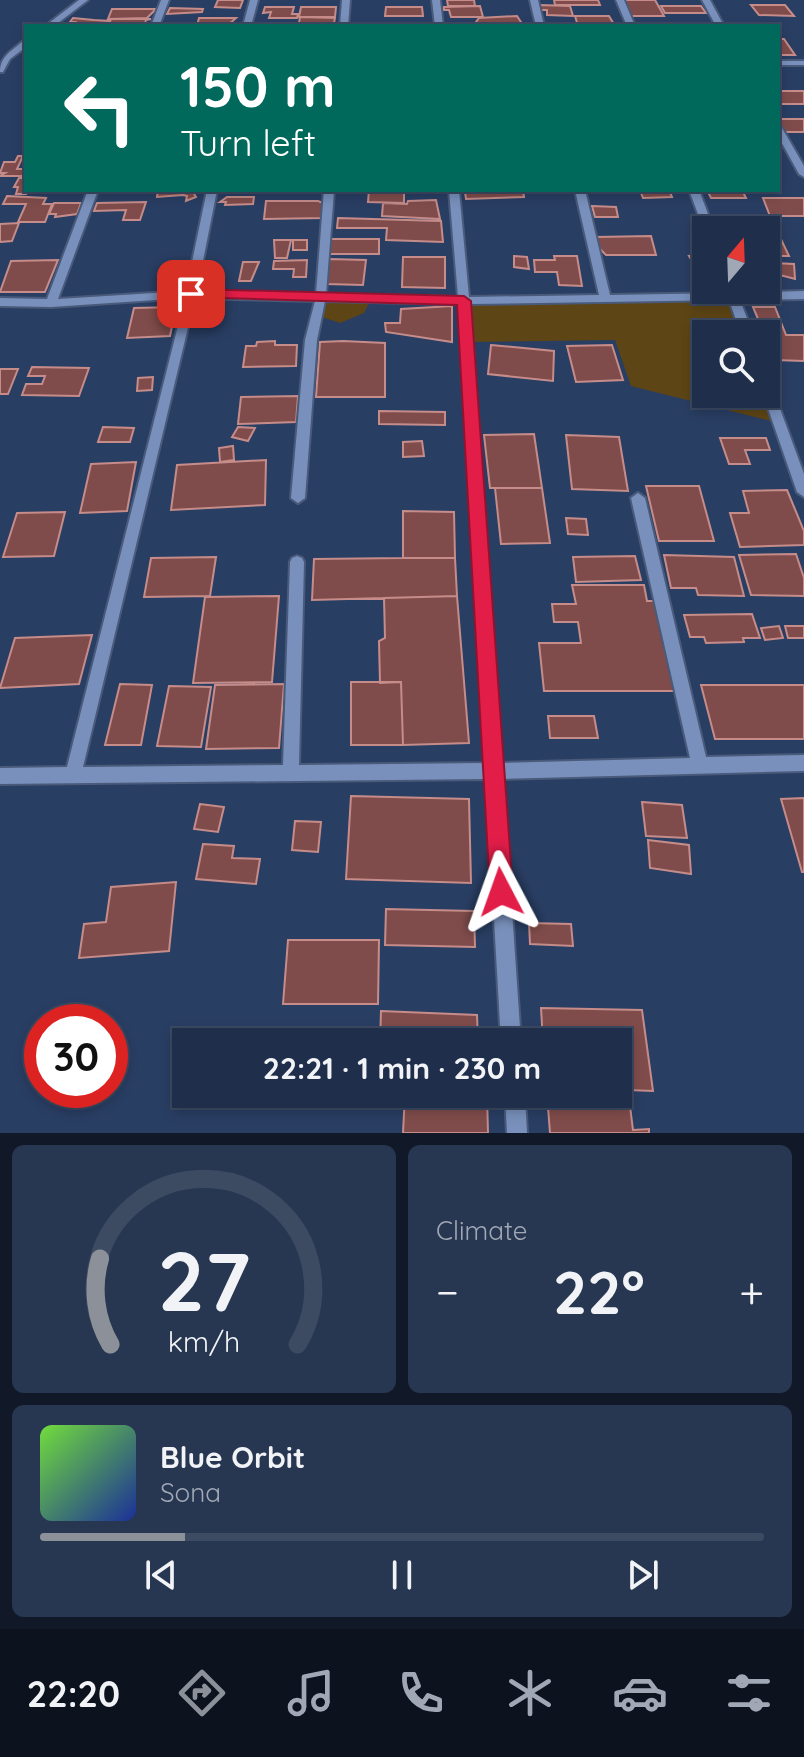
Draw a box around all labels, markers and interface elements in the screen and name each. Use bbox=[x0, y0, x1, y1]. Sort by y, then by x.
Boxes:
text: 150 m bbox=[180, 51, 336, 121]
icon: left bbox=[48, 56, 152, 160]
text: Turn left bbox=[180, 120, 316, 165]
north arrow bbox=[692, 216, 780, 304]
map controls bbox=[692, 216, 780, 408]
pin bbox=[157, 260, 225, 328]
icon: arrive bbox=[169, 272, 213, 316]
button: search bbox=[692, 320, 780, 408]
position arrow bbox=[459, 850, 543, 934]
speed limit sign: 30 bbox=[24, 1004, 128, 1108]
text: 22:21 · 1 min · 230 m bbox=[263, 1049, 541, 1087]
text: Climate bbox=[436, 1214, 527, 1247]
text: 27 bbox=[157, 1228, 251, 1332]
text: 22° bbox=[553, 1254, 645, 1329]
text: − bbox=[436, 1264, 459, 1319]
text: + bbox=[739, 1264, 764, 1319]
text: km/h bbox=[168, 1323, 240, 1359]
text: Blue Orbit bbox=[160, 1438, 305, 1476]
text: Sona bbox=[160, 1476, 221, 1509]
icon: previous bbox=[139, 1553, 183, 1597]
icon: pause bbox=[380, 1553, 424, 1597]
icon: next bbox=[621, 1553, 665, 1597]
icon: directions bbox=[174, 1665, 230, 1721]
icon: music bbox=[283, 1665, 339, 1721]
icon: phone bbox=[393, 1665, 449, 1721]
icon: climate bbox=[502, 1665, 558, 1721]
icon: car bbox=[612, 1665, 668, 1721]
icon: filters bbox=[721, 1665, 777, 1721]
text: 22:20 bbox=[27, 1671, 120, 1716]

